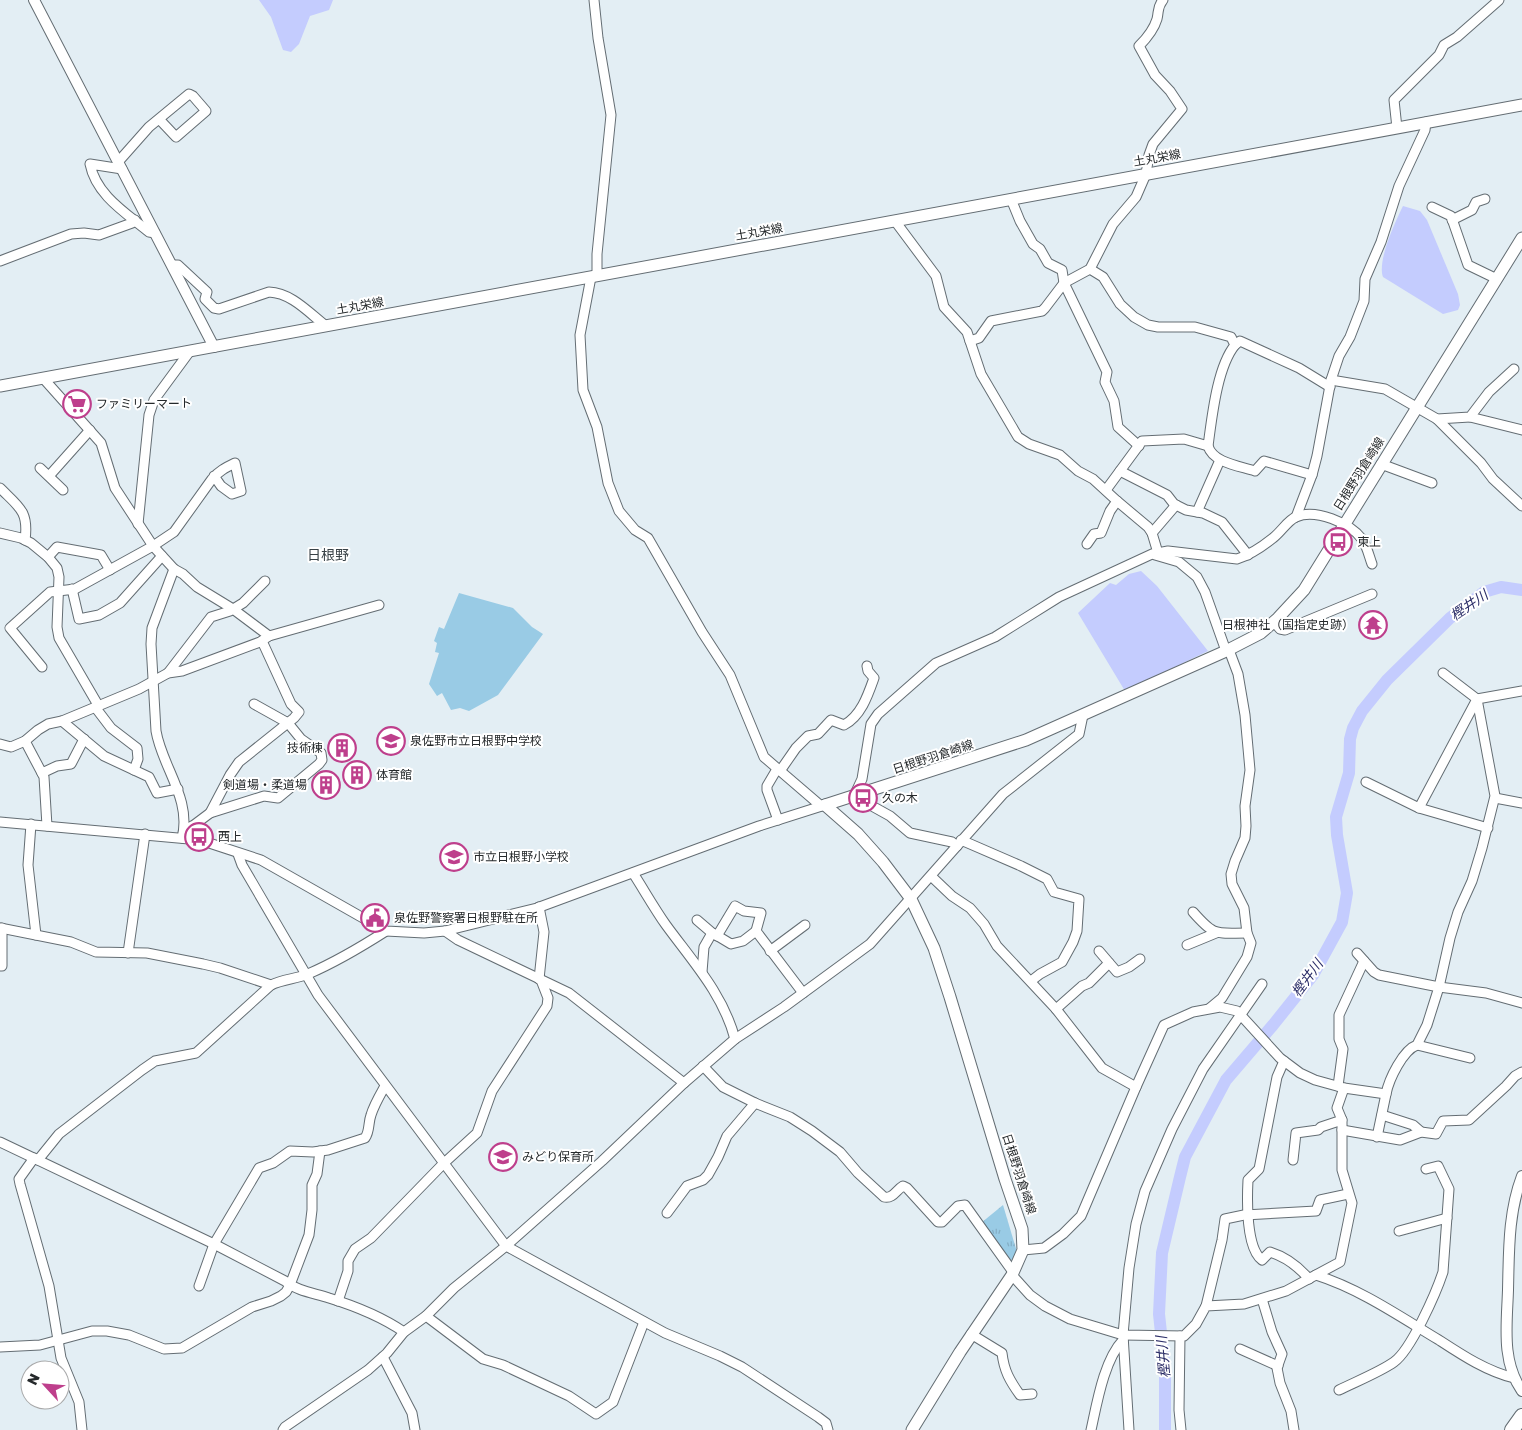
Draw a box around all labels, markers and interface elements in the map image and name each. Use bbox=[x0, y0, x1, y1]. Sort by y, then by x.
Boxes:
street label: 土丸栄線 bbox=[1132, 146, 1182, 169]
street label: 土丸栄線 bbox=[734, 220, 784, 243]
street label: 土丸栄線 bbox=[335, 294, 385, 317]
supermarket icon: ファミリーマート bbox=[62, 389, 92, 419]
place label: ファミリーマート bbox=[96, 396, 192, 411]
street label: 日根野羽倉崎線 bbox=[1330, 434, 1387, 513]
bus stop icon: 東上 bbox=[1323, 527, 1353, 557]
place label: 東上 bbox=[1357, 534, 1381, 549]
district label: 日根野 bbox=[307, 546, 349, 563]
water label: 樫井川 bbox=[1447, 585, 1493, 623]
temple icon: 日根神社（国指定史跡） bbox=[1358, 610, 1388, 640]
place label: 日根神社（国指定史跡） bbox=[1222, 617, 1354, 632]
school or university icon: 泉佐野市立日根野中学校 bbox=[376, 726, 406, 756]
building icon: 技術棟 bbox=[327, 733, 357, 763]
place label: 泉佐野市立日根野中学校 bbox=[410, 733, 542, 748]
street label: 日根野羽倉崎線 bbox=[891, 736, 975, 777]
place label: 技術棟 bbox=[287, 740, 323, 755]
building icon: 体育館 bbox=[342, 760, 372, 790]
place label: 体育館 bbox=[376, 767, 412, 782]
building icon: 剣道場・柔道場 bbox=[311, 770, 341, 800]
place label: 剣道場・柔道場 bbox=[223, 777, 307, 792]
bus stop icon: 久の木 bbox=[848, 783, 878, 813]
place label: 久の木 bbox=[882, 790, 918, 805]
bus stop icon: 西上 bbox=[184, 822, 214, 852]
place label: 西上 bbox=[218, 829, 242, 844]
school or university icon: 市立日根野小学校 bbox=[439, 842, 469, 872]
place label: 市立日根野小学校 bbox=[473, 849, 569, 864]
public building icon: 泉佐野警察署日根野駐在所 bbox=[360, 903, 390, 933]
place label: 泉佐野警察署日根野駐在所 bbox=[394, 910, 538, 925]
water label: 樫井川 bbox=[1287, 954, 1327, 1000]
street label: 日根野羽倉崎線 bbox=[999, 1132, 1040, 1216]
school or university icon: みどり保育所 bbox=[488, 1142, 518, 1172]
place label: みどり保育所 bbox=[522, 1149, 594, 1164]
water label: 樫井川 bbox=[1152, 1333, 1173, 1379]
north arrow bbox=[20, 1360, 70, 1410]
text: N bbox=[23, 1371, 43, 1388]

